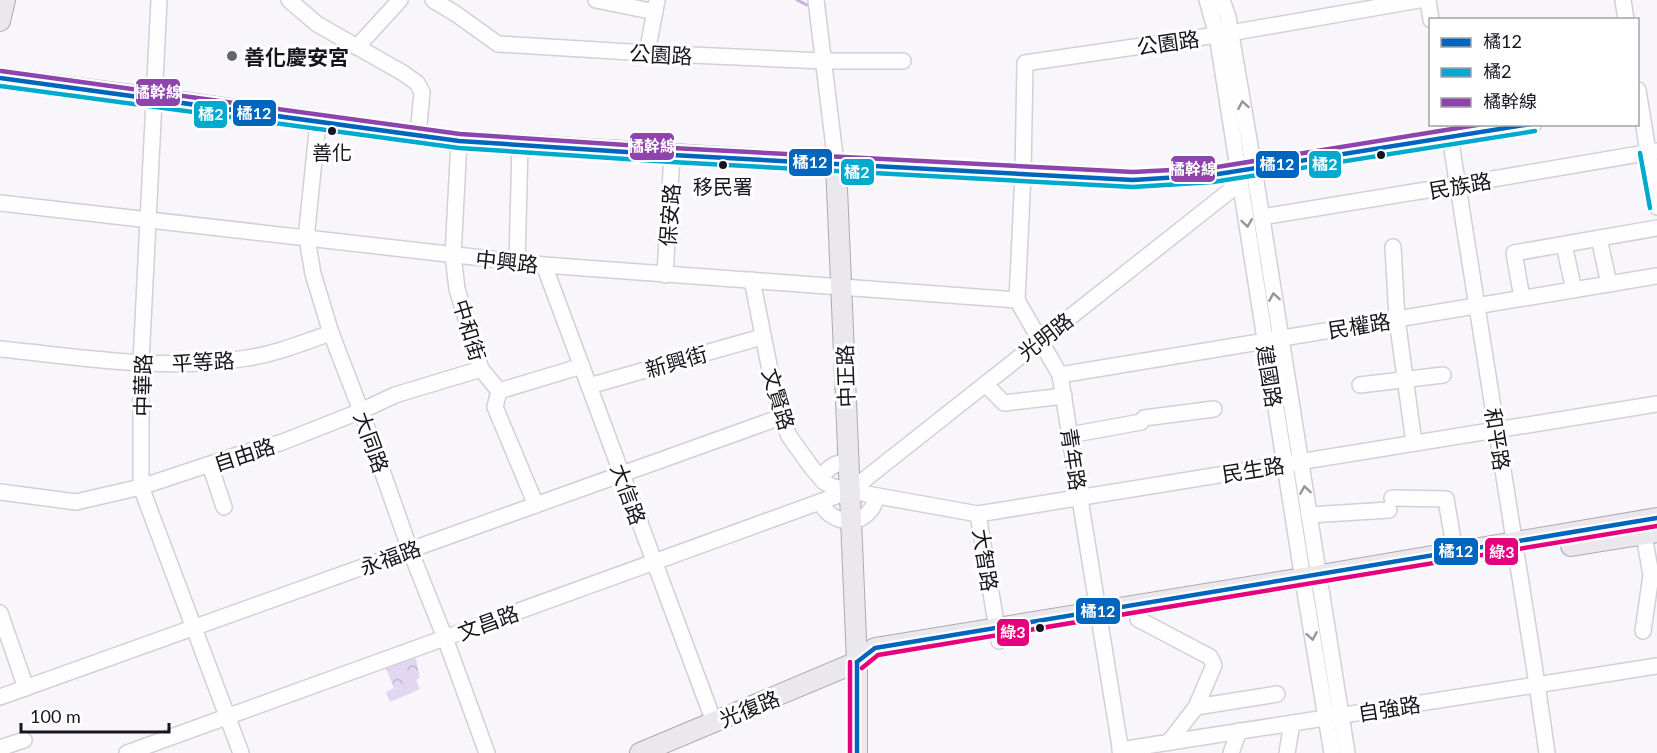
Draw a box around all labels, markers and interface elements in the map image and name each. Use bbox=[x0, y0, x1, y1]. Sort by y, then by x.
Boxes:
legend bbox=[1429, 18, 1639, 126]
street label: 公園路 bbox=[1135, 25, 1201, 59]
text: 橘12 bbox=[1483, 30, 1522, 52]
street label: 公園路 bbox=[629, 40, 693, 68]
place label: 善化慶安宮 bbox=[244, 44, 349, 69]
marker: 善化慶安宮 bbox=[225, 49, 239, 63]
text: 橘2 bbox=[1483, 60, 1511, 82]
line badge: 橘幹線 bbox=[135, 78, 181, 107]
text: 橘幹線 bbox=[133, 82, 182, 101]
text: 橘幹線 bbox=[1483, 90, 1537, 112]
line badge: 橘12 bbox=[232, 99, 277, 127]
line badge: 橘2 bbox=[193, 100, 228, 129]
one-way arrow bbox=[1237, 100, 1250, 110]
text: 橘12 bbox=[236, 103, 271, 122]
text: 橘2 bbox=[197, 104, 224, 123]
marker: 善化 bbox=[326, 125, 338, 137]
line badge: 橘幹線 bbox=[629, 132, 675, 161]
text: 橘幹線 bbox=[627, 136, 676, 155]
place label: 善化 bbox=[312, 140, 352, 164]
line badge: 橘12 bbox=[788, 148, 833, 177]
unlabelled marker bbox=[1375, 149, 1387, 161]
line badge: 橘12 bbox=[1255, 150, 1300, 179]
line badge: 橘2 bbox=[1308, 150, 1342, 179]
text: 橘12 bbox=[792, 152, 827, 171]
text: 橘12 bbox=[1259, 154, 1294, 173]
text: 橘2 bbox=[1311, 154, 1338, 173]
line badge: 橘幹線 bbox=[1170, 155, 1216, 183]
line badge: 橘2 bbox=[840, 158, 875, 186]
marker: 移民署 bbox=[717, 159, 729, 171]
text: 橘幹線 bbox=[1168, 159, 1217, 178]
text: 橘2 bbox=[843, 162, 870, 181]
street label: 民族路 bbox=[1427, 167, 1493, 203]
place label: 移民署 bbox=[693, 174, 753, 198]
street label: 保安路 bbox=[654, 183, 684, 247]
one-way arrow bbox=[1240, 217, 1253, 227]
street label: 中興路 bbox=[474, 245, 540, 277]
one-way arrow bbox=[1269, 293, 1281, 302]
street label: 中和街 bbox=[449, 296, 491, 364]
street label: 光明路 bbox=[1012, 307, 1078, 365]
street label: 民權路 bbox=[1326, 308, 1392, 342]
street label: 新興街 bbox=[642, 340, 710, 382]
street label: 建國路 bbox=[1253, 343, 1287, 409]
street label: 中正路 bbox=[831, 344, 859, 408]
street label: 平等路 bbox=[171, 347, 235, 375]
street label: 中華路 bbox=[129, 353, 155, 417]
street label: 文賢路 bbox=[758, 365, 800, 433]
street label: 和平路 bbox=[1481, 406, 1515, 472]
street label: 大同路 bbox=[349, 408, 395, 476]
street label: 青年路 bbox=[1057, 426, 1091, 492]
street label: 自由路 bbox=[210, 432, 278, 476]
street label: 民生路 bbox=[1220, 452, 1286, 486]
street label: 大信路 bbox=[606, 460, 652, 528]
one-way arrow bbox=[1299, 485, 1311, 494]
street label: 大智路 bbox=[969, 527, 1003, 593]
street label: 永福路 bbox=[356, 534, 424, 580]
line badge: 橘12 bbox=[1433, 537, 1479, 566]
line badge: 綠3 bbox=[1484, 537, 1519, 566]
text: 橘12 bbox=[1438, 541, 1473, 560]
text: 綠3 bbox=[1489, 542, 1515, 561]
line badge: 橘12 bbox=[1075, 597, 1121, 625]
street label: 文昌路 bbox=[454, 599, 522, 645]
text: 橘12 bbox=[1080, 601, 1115, 620]
line badge: 綠3 bbox=[996, 618, 1030, 647]
text: 綠3 bbox=[1000, 622, 1026, 641]
unlabelled marker bbox=[1034, 622, 1046, 634]
one-way arrow bbox=[1306, 631, 1318, 641]
street label: 光復路 bbox=[715, 685, 783, 731]
street label: 自強路 bbox=[1356, 691, 1422, 725]
scale bar bbox=[21, 696, 170, 734]
text: 100 m bbox=[30, 705, 81, 727]

